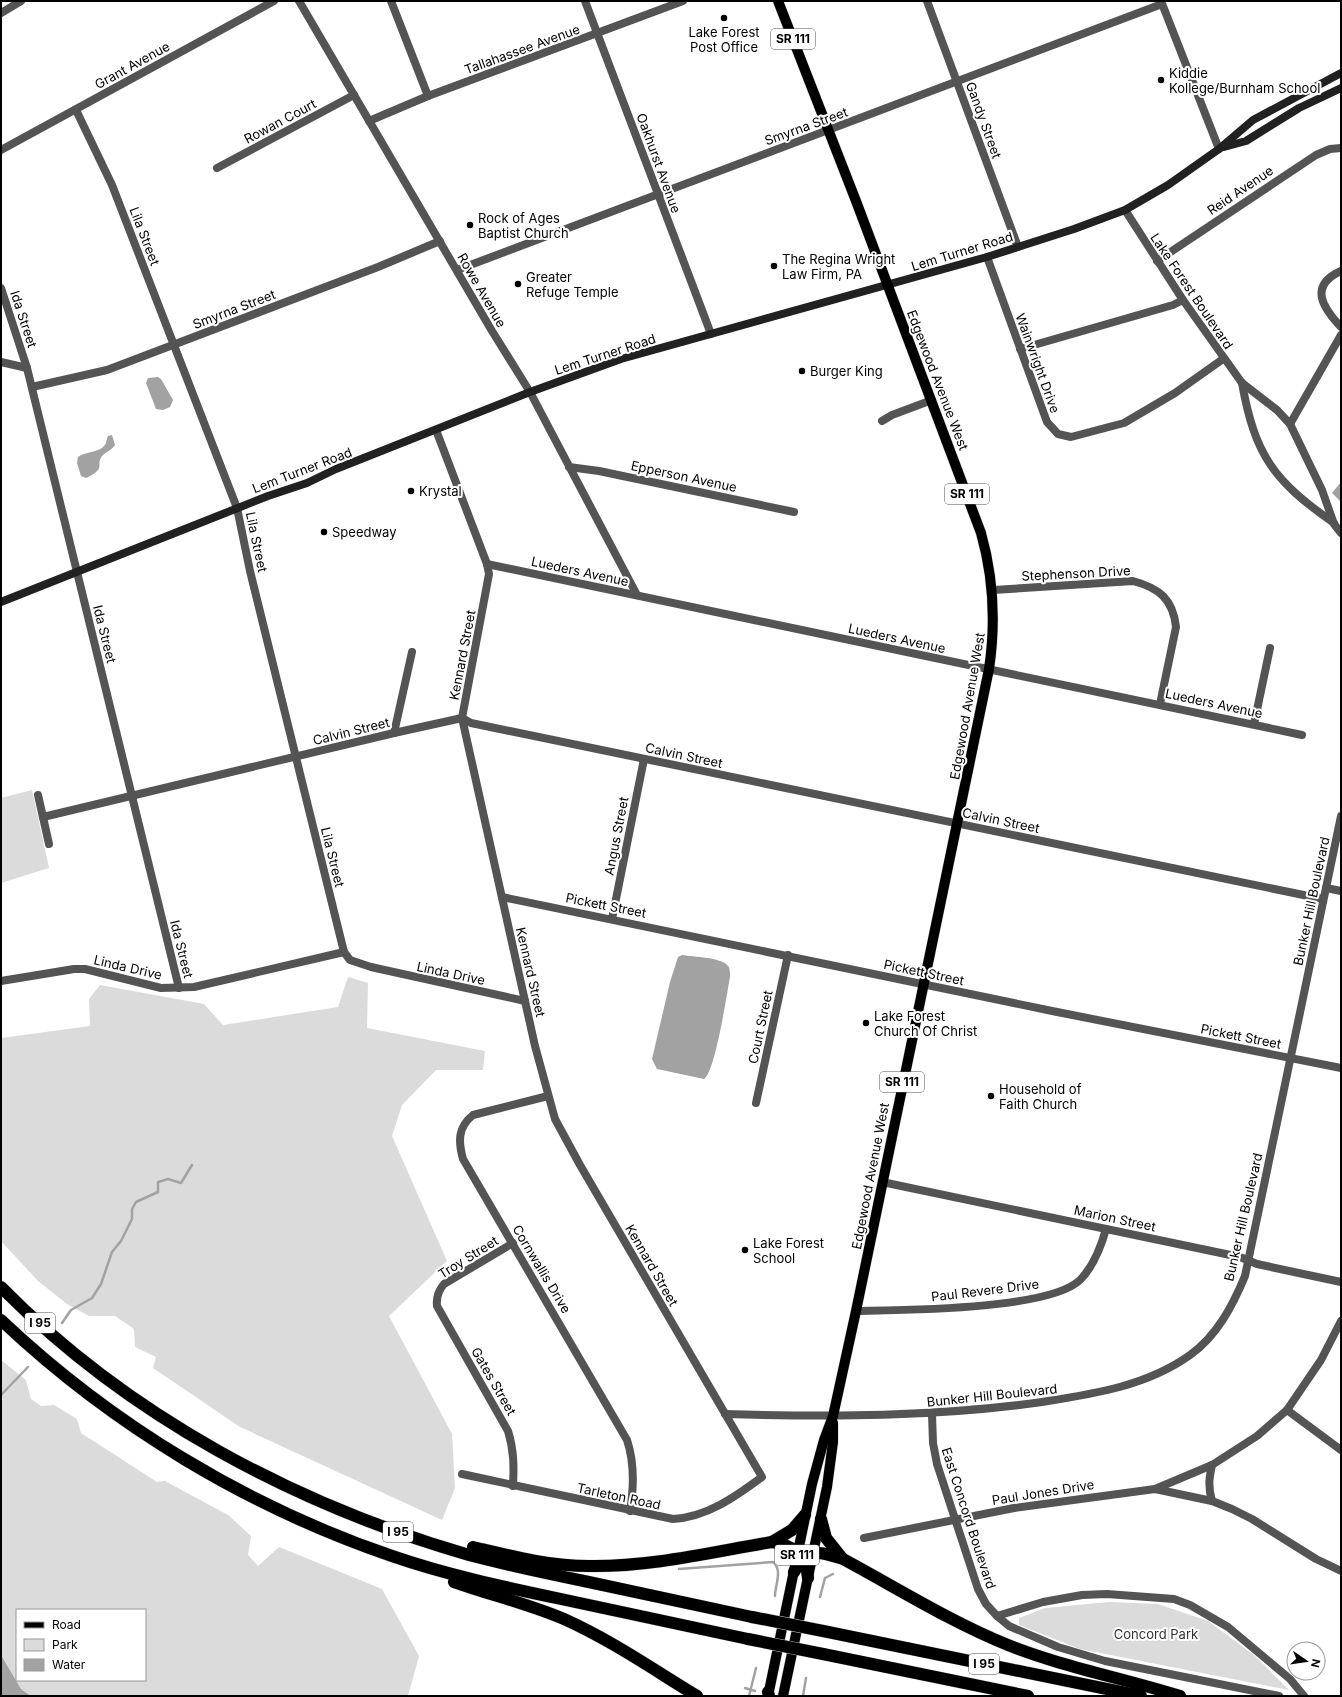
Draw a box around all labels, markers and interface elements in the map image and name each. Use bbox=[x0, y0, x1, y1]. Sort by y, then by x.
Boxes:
marker: Lake Forest Post Office bbox=[719, 13, 729, 23]
street label: Tallahassee Avenue bbox=[462, 21, 582, 77]
place label: Lake Forest Post Office bbox=[688, 24, 760, 55]
road number: SR 111 bbox=[771, 29, 815, 49]
street label: Grant Avenue bbox=[92, 38, 172, 92]
place label: Kiddie Kollege/Burnham School bbox=[1169, 65, 1320, 96]
marker: Kiddie Kollege/Burnham School bbox=[1156, 75, 1166, 85]
street label: Gandy Street bbox=[963, 80, 1005, 160]
street label: Rowan Court bbox=[241, 95, 319, 147]
street label: Smyrna Street bbox=[762, 104, 850, 148]
street label: Oakhurst Avenue bbox=[634, 111, 684, 215]
street label: Reid Avenue bbox=[1204, 162, 1276, 218]
street label: Lila Street bbox=[127, 205, 163, 267]
place label: Rock of Ages Baptist Church bbox=[478, 210, 569, 241]
marker: Rock of Ages Baptist Church bbox=[465, 220, 475, 230]
street label: Lem Turner Road bbox=[909, 228, 1015, 274]
street label: Lake Forest Boulevard bbox=[1147, 230, 1237, 352]
street label: Rowe Avenue bbox=[454, 250, 510, 330]
place label: The Regina Wright Law Firm, PA bbox=[782, 251, 895, 282]
marker: The Regina Wright Law Firm, PA bbox=[769, 261, 779, 271]
place label: Greater Refuge Temple bbox=[526, 269, 619, 300]
marker: Greater Refuge Temple bbox=[513, 279, 523, 289]
street label: Smyrna Street bbox=[190, 286, 278, 332]
street label: Ida Street bbox=[7, 288, 41, 350]
street label: Edgewood Avenue West bbox=[904, 308, 972, 452]
street label: Wainwright Drive bbox=[1013, 311, 1063, 415]
street label: Lem Turner Road bbox=[552, 330, 658, 378]
place label: Burger King bbox=[810, 363, 883, 379]
marker: Burger King bbox=[797, 366, 807, 376]
street label: Lem Turner Road bbox=[250, 444, 354, 496]
street label: Epperson Avenue bbox=[630, 457, 738, 495]
place label: Krystal bbox=[419, 483, 462, 499]
road number: SR 111 bbox=[945, 484, 989, 504]
marker: Krystal bbox=[406, 486, 416, 496]
street label: Lila Street bbox=[243, 510, 271, 574]
place label: Speedway bbox=[332, 524, 396, 540]
marker: Speedway bbox=[319, 527, 329, 537]
street label: Lueders Avenue bbox=[530, 553, 630, 589]
street label: Stephenson Drive bbox=[1021, 562, 1131, 584]
street label: Ida Street bbox=[90, 603, 120, 665]
street label: Kennard Street bbox=[445, 609, 479, 701]
street label: Lueders Avenue bbox=[847, 620, 947, 656]
street label: Edgewood Avenue West bbox=[946, 631, 988, 781]
street label: Lueders Avenue bbox=[1164, 685, 1264, 721]
street label: Calvin Street bbox=[311, 714, 391, 748]
street label: Calvin Street bbox=[644, 739, 724, 771]
street label: Angus Street bbox=[601, 795, 631, 877]
street label: Calvin Street bbox=[961, 804, 1041, 836]
street label: Lila Street bbox=[318, 825, 348, 889]
street label: Bunker Hill Boulevard bbox=[1290, 835, 1332, 967]
street label: Pickett Street bbox=[564, 889, 648, 921]
street label: Ida Street bbox=[167, 918, 197, 980]
street label: Kennard Street bbox=[513, 926, 549, 1018]
street label: Linda Drive bbox=[92, 951, 164, 983]
street label: Pickett Street bbox=[882, 956, 966, 988]
street label: Linda Drive bbox=[415, 958, 487, 988]
street label: Court Street bbox=[744, 989, 776, 1065]
place label: Lake Forest Church Of Christ bbox=[874, 1008, 977, 1039]
marker: Lake Forest Church Of Christ bbox=[861, 1018, 871, 1028]
street label: Pickett Street bbox=[1199, 1020, 1283, 1052]
road number: SR 111 bbox=[880, 1072, 924, 1092]
place label: Household of Faith Church bbox=[999, 1081, 1082, 1112]
marker: Household of Faith Church bbox=[986, 1091, 996, 1101]
street label: Edgewood Avenue West bbox=[848, 1101, 892, 1251]
street label: Bunker Hill Boulevard bbox=[1220, 1151, 1266, 1283]
street label: Marion Street bbox=[1073, 1202, 1157, 1234]
street label: Kennard Street bbox=[622, 1221, 682, 1309]
street label: Cornwallis Drive bbox=[509, 1222, 575, 1316]
street label: Troy Street bbox=[435, 1232, 501, 1282]
place label: Lake Forest School bbox=[753, 1235, 824, 1266]
marker: Lake Forest School bbox=[740, 1245, 750, 1255]
street label: Paul Revere Drive bbox=[930, 1275, 1040, 1305]
road number: I 95 bbox=[25, 1313, 55, 1333]
street label: Gates Street bbox=[468, 1344, 520, 1418]
street label: Bunker Hill Boulevard bbox=[926, 1380, 1058, 1410]
street label: East Concord Boulevard bbox=[939, 1445, 999, 1591]
street label: Paul Jones Drive bbox=[991, 1476, 1095, 1508]
street label: Tarleton Road bbox=[576, 1479, 662, 1513]
road number: I 95 bbox=[383, 1522, 413, 1542]
road number: SR 111 bbox=[775, 1545, 819, 1565]
legend bbox=[16, 1609, 146, 1681]
text: Road bbox=[52, 1617, 81, 1632]
park label: Concord Park bbox=[1114, 1626, 1198, 1642]
text: Park bbox=[52, 1637, 78, 1652]
north arrow bbox=[1286, 1641, 1326, 1681]
road number: I 95 bbox=[969, 1654, 999, 1674]
text: Water bbox=[52, 1657, 86, 1672]
text: N bbox=[1308, 1658, 1324, 1669]

